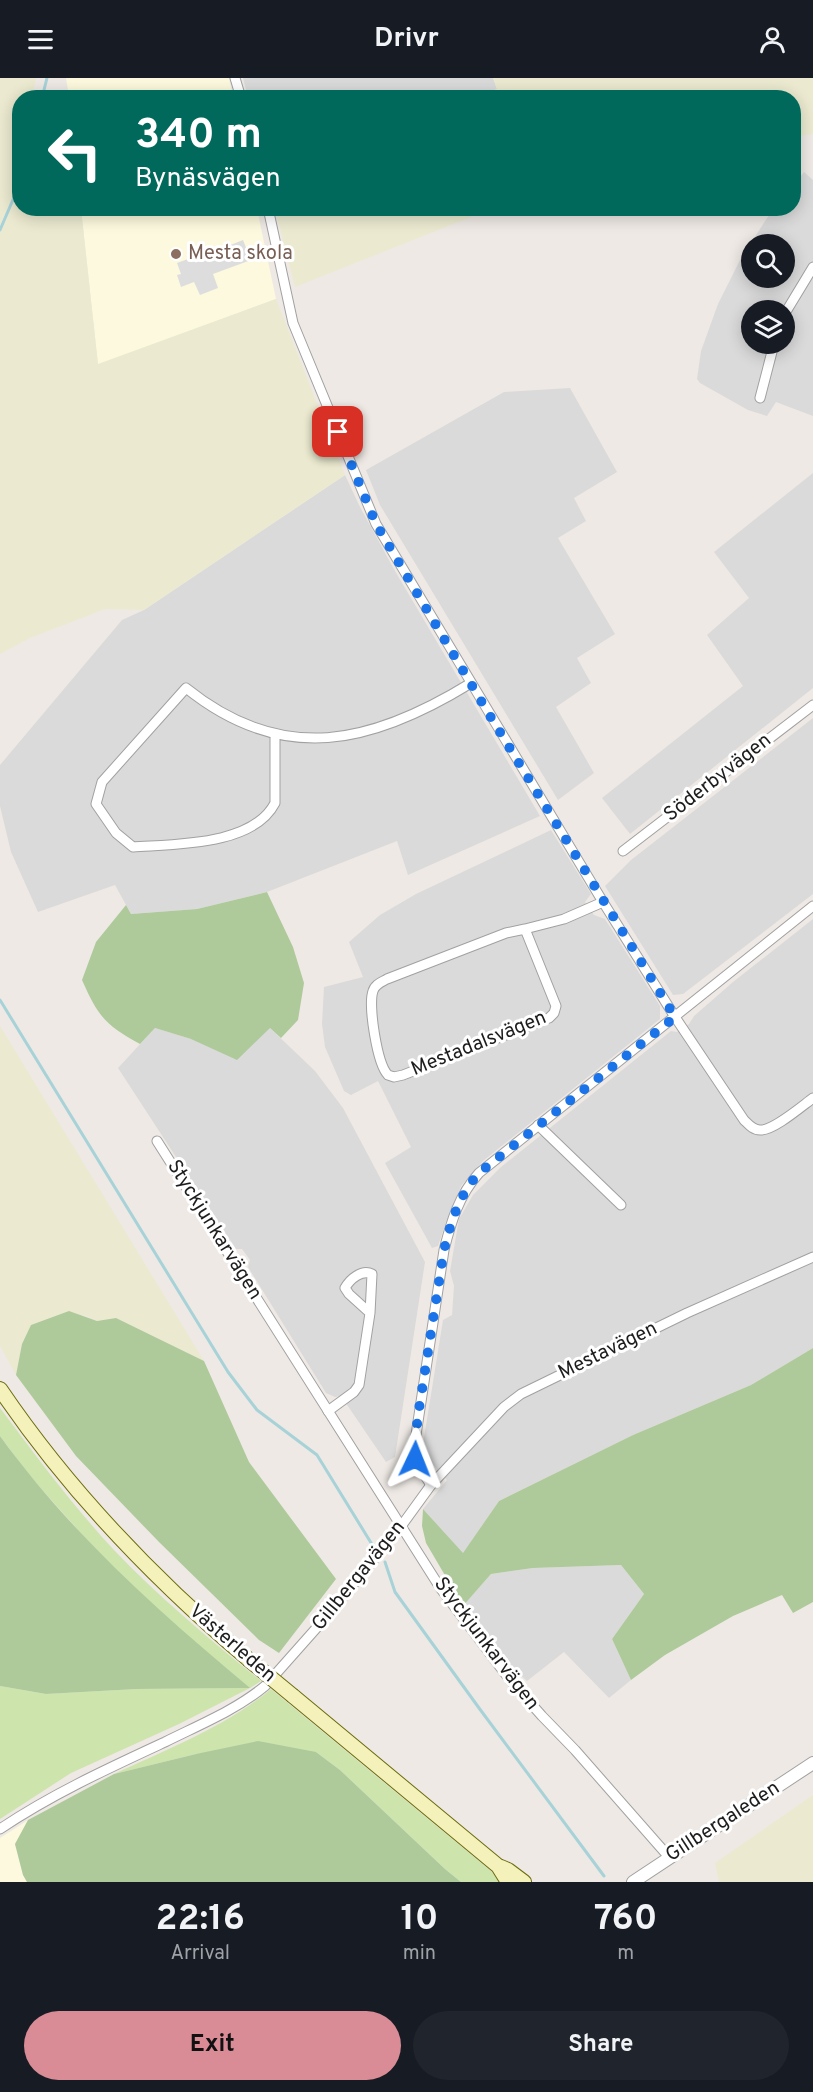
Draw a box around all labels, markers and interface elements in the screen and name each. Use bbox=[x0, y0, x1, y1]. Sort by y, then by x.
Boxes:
text: Drivr bbox=[374, 22, 439, 56]
icon: menu bbox=[24, 23, 57, 56]
icon: person bbox=[756, 23, 789, 56]
text: 340 m bbox=[135, 110, 262, 163]
icon: left bbox=[36, 114, 114, 192]
text: Bynäsvägen bbox=[135, 162, 281, 196]
map controls bbox=[741, 234, 795, 354]
button: search bbox=[741, 234, 795, 288]
place label: Mesta skola bbox=[188, 241, 293, 267]
marker: Mesta skola bbox=[169, 247, 183, 261]
button: layers bbox=[741, 300, 795, 354]
pin bbox=[312, 406, 363, 457]
icon: arrive bbox=[321, 415, 354, 448]
street label: Söderbyvägen bbox=[659, 728, 777, 828]
street label: Mestadalsvägen bbox=[407, 1005, 551, 1083]
street label: Styckjunkarvägen bbox=[160, 1155, 268, 1305]
street label: Mestavägen bbox=[554, 1316, 662, 1386]
position arrow bbox=[383, 1427, 447, 1491]
street label: Gillbergavägen bbox=[306, 1515, 412, 1637]
street label: Styckjunkarvägen bbox=[427, 1572, 545, 1716]
street label: Västerleden bbox=[183, 1599, 281, 1689]
street label: Gillbergaleden bbox=[661, 1775, 785, 1869]
text: 22:16 bbox=[156, 1897, 245, 1943]
text: 10 bbox=[400, 1897, 438, 1943]
text: 760 bbox=[594, 1897, 657, 1943]
text: Arrival bbox=[170, 1941, 230, 1967]
text: min bbox=[403, 1941, 436, 1967]
text: m bbox=[617, 1941, 634, 1967]
button: Exit bbox=[24, 2011, 401, 2080]
button: Share bbox=[413, 2011, 789, 2080]

